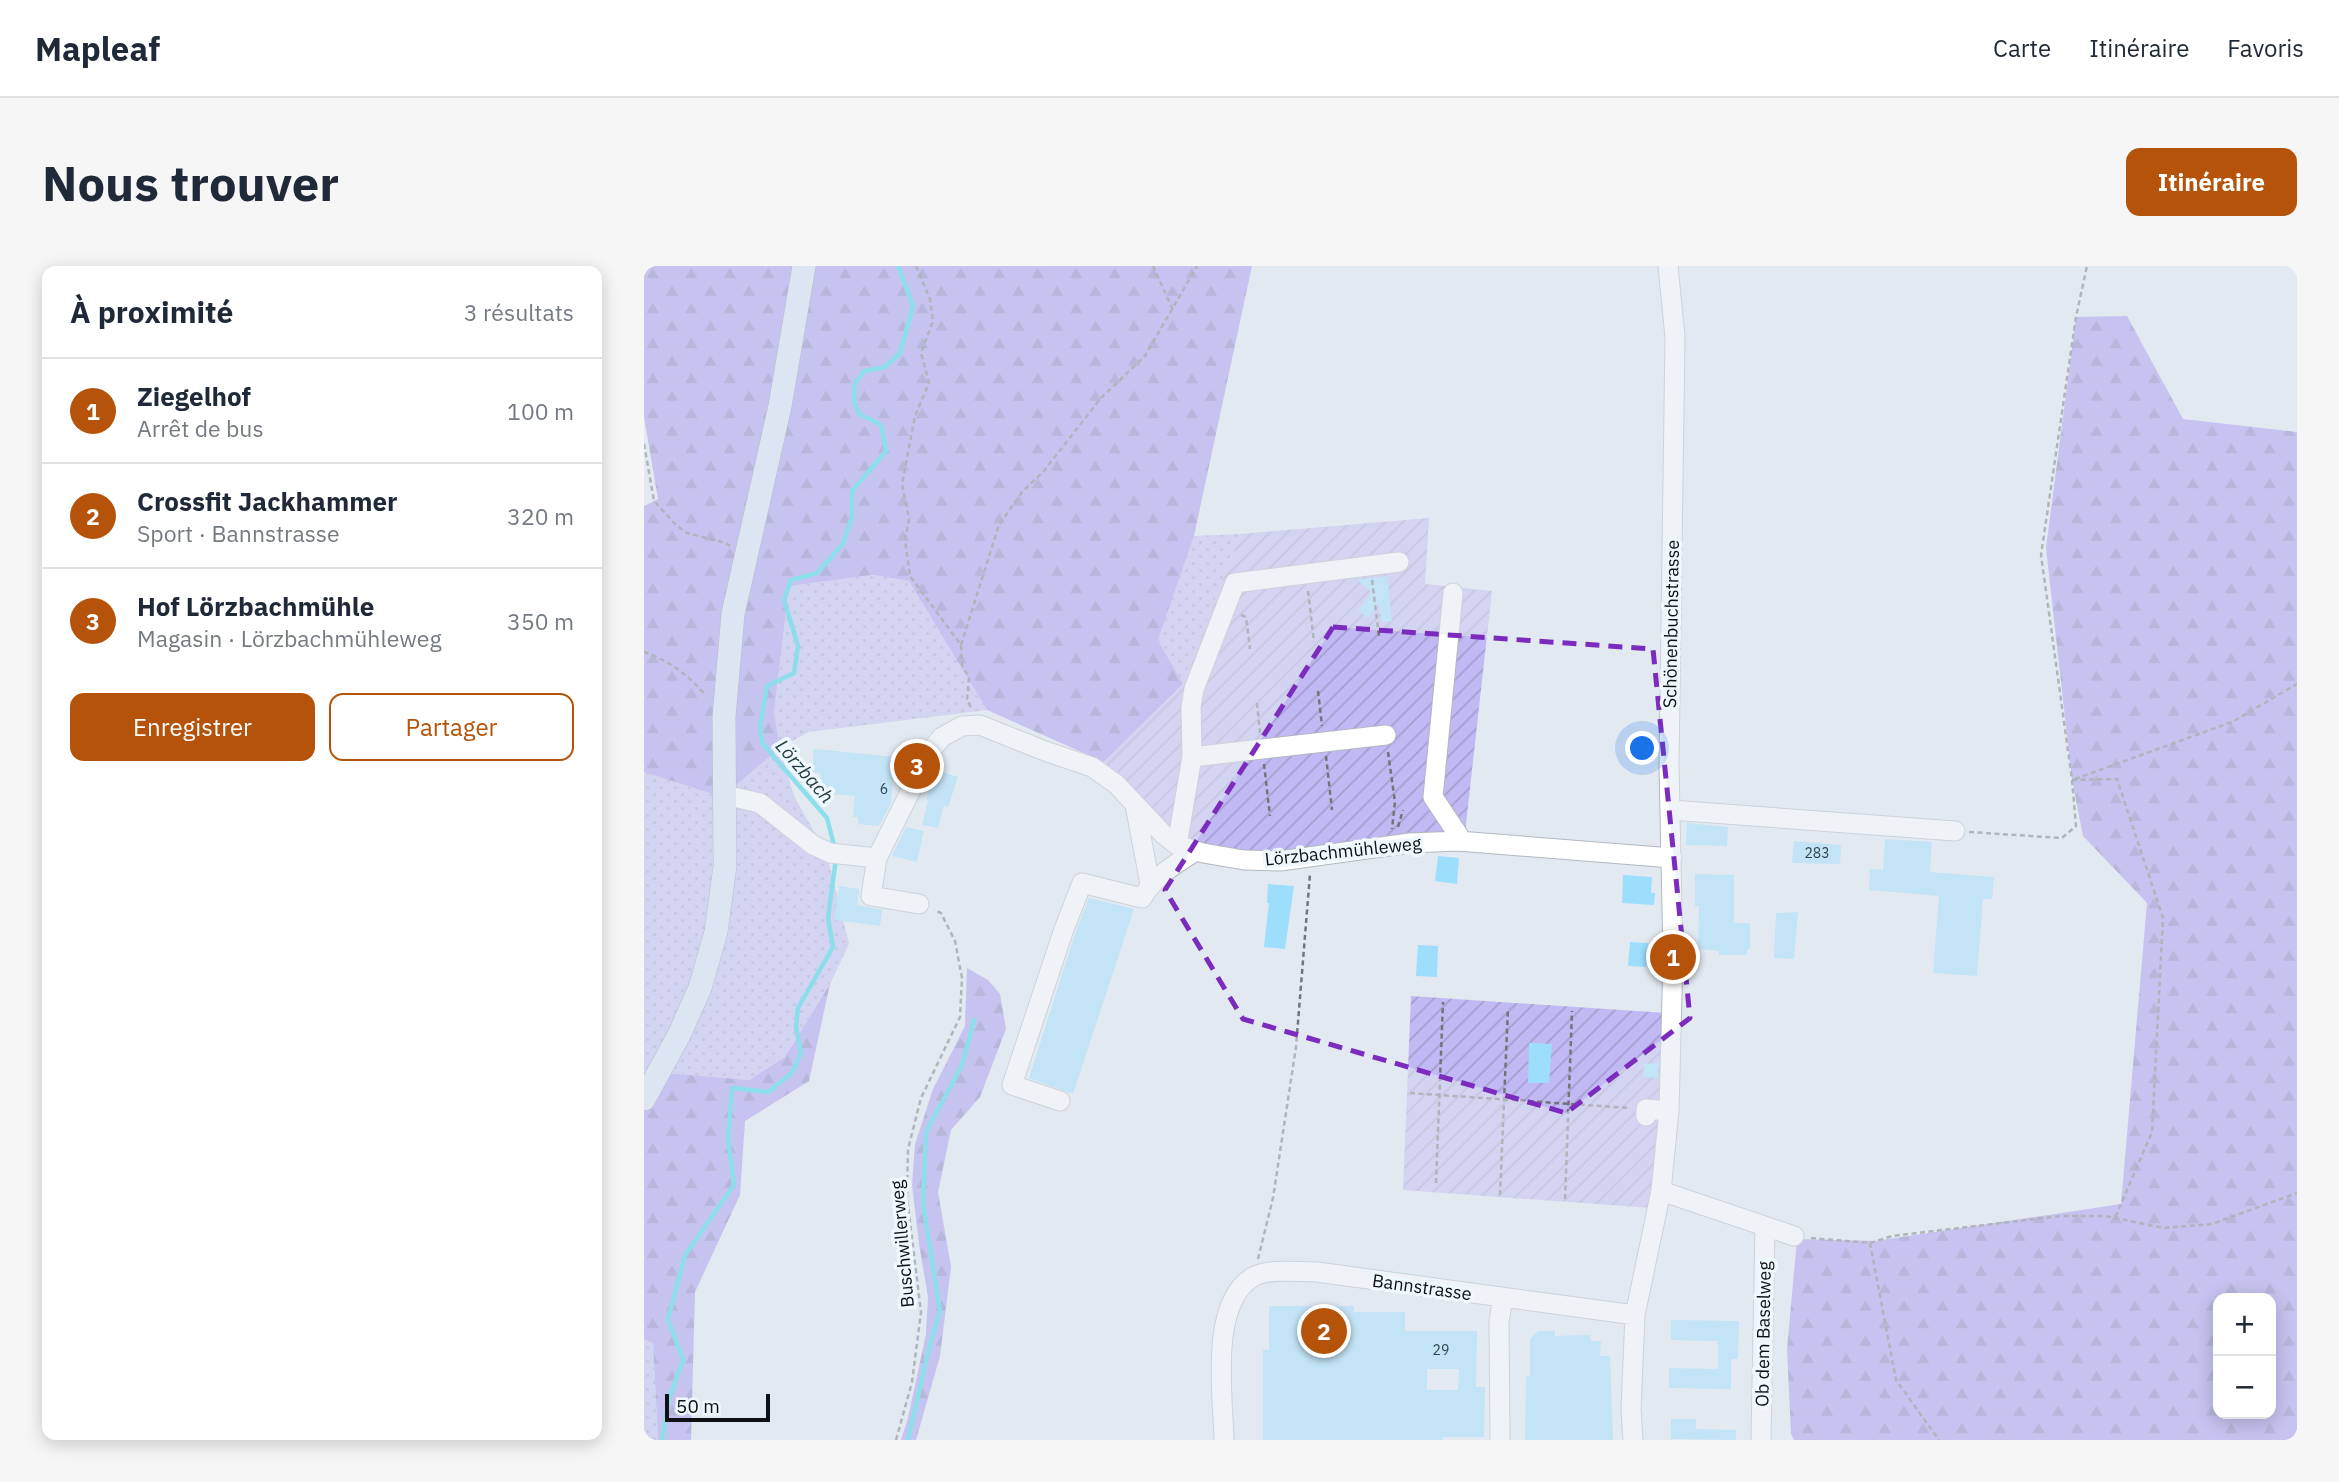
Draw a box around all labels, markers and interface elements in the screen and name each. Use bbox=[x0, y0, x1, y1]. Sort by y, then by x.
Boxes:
text: Mapleaf bbox=[35, 27, 160, 70]
text: Carte bbox=[1993, 32, 2051, 64]
text: Itinéraire bbox=[2089, 32, 2189, 64]
text: Favoris bbox=[2227, 32, 2304, 64]
button: Itinéraire bbox=[2126, 148, 2297, 216]
text: Nous trouver bbox=[42, 151, 339, 214]
text: À proximité bbox=[70, 292, 233, 331]
text: 3 résultats bbox=[464, 297, 574, 327]
text: Ziegelhof bbox=[137, 379, 251, 413]
text: 1 bbox=[86, 396, 100, 426]
text: 100 m bbox=[507, 396, 574, 426]
text: Arrêt de bus bbox=[137, 413, 264, 443]
text: Crossfit Jackhammer bbox=[137, 484, 398, 518]
text: 2 bbox=[86, 501, 100, 531]
text: 320 m bbox=[507, 501, 574, 531]
text: Sport · Bannstrasse bbox=[137, 518, 340, 548]
street label: Schönenbuchstrasse bbox=[1658, 539, 1684, 708]
text: Hof Lörzbachmühle bbox=[137, 589, 374, 623]
text: 3 bbox=[86, 606, 100, 636]
text: 350 m bbox=[507, 606, 574, 636]
text: Magasin · Lörzbachmühleweg bbox=[137, 623, 442, 653]
button: Enregistrer bbox=[70, 693, 315, 761]
button: Partager bbox=[329, 693, 574, 761]
your location bbox=[1625, 731, 1659, 765]
water label: Lörzbach bbox=[771, 734, 839, 808]
pin: 3 bbox=[894, 740, 940, 792]
house number: 6 bbox=[880, 780, 888, 798]
street label: Lörzbachmühleweg bbox=[1264, 831, 1423, 871]
house number: 283 bbox=[1804, 844, 1830, 862]
pin: 1 bbox=[1650, 931, 1696, 983]
street label: Buschwillerweg bbox=[885, 1179, 919, 1309]
street label: Ob dem Baselweg bbox=[1750, 1260, 1776, 1407]
street label: Bannstrasse bbox=[1371, 1269, 1473, 1305]
map controls bbox=[2213, 1293, 2276, 1419]
button: + bbox=[2213, 1293, 2276, 1356]
pin: 2 bbox=[1301, 1305, 1347, 1357]
house number: 29 bbox=[1433, 1341, 1449, 1359]
button: − bbox=[2213, 1356, 2276, 1419]
scale bar bbox=[665, 1391, 770, 1423]
text: 50 m bbox=[676, 1394, 720, 1418]

